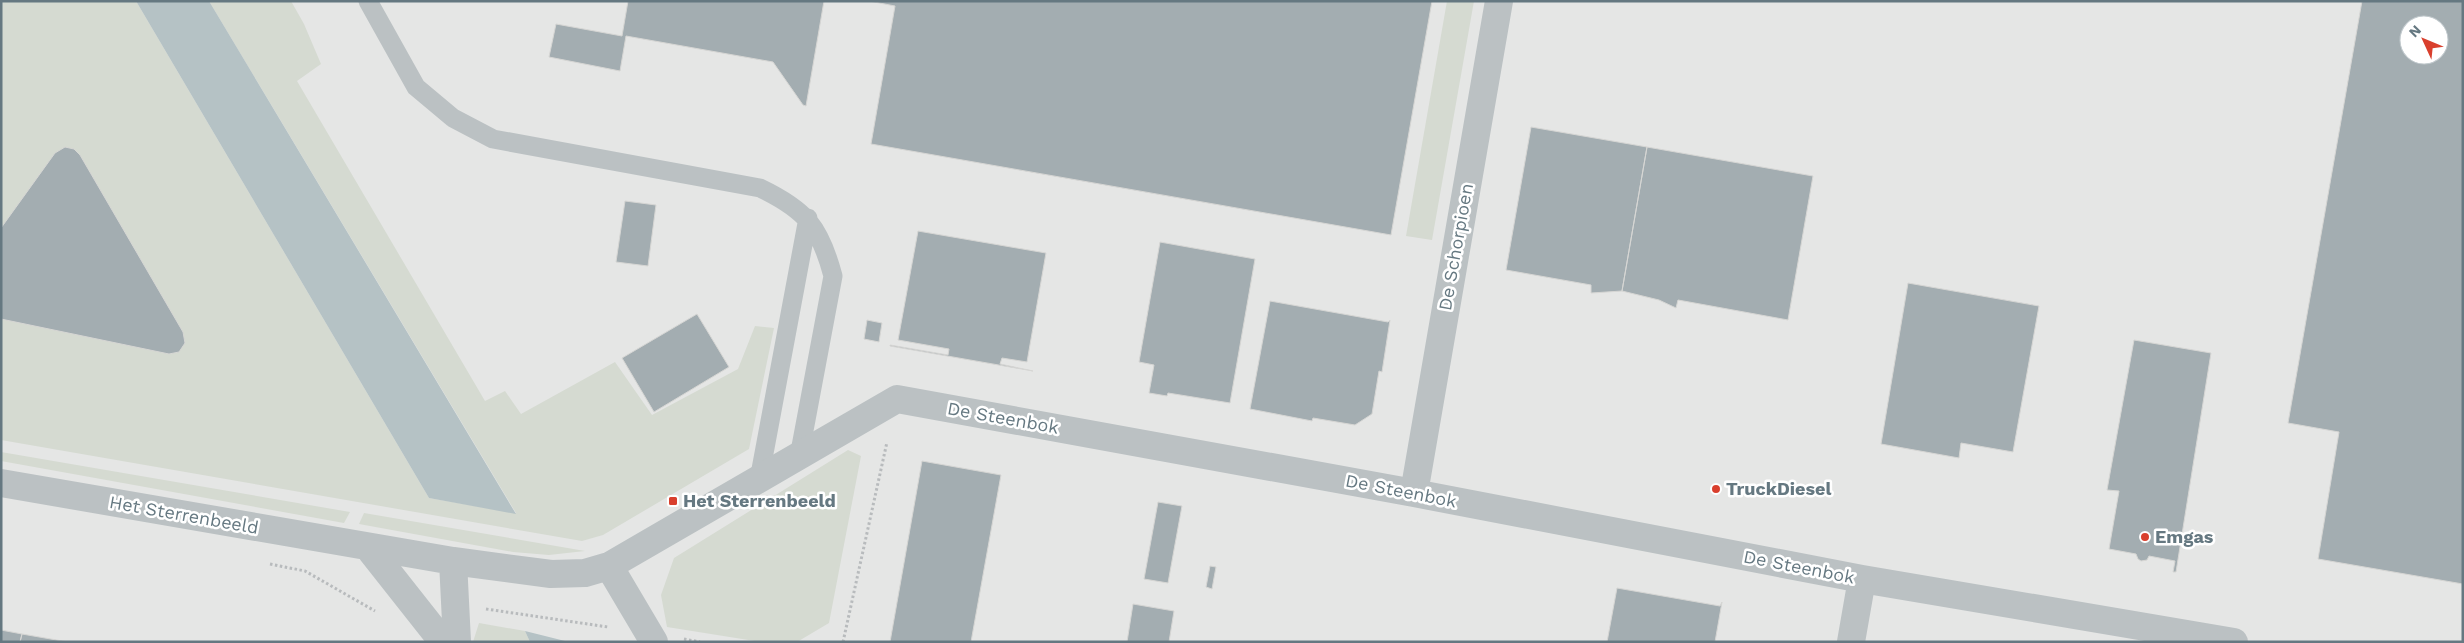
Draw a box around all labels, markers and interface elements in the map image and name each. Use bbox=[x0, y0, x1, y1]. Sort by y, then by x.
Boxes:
north arrow bbox=[2399, 15, 2449, 65]
text: N bbox=[2405, 22, 2424, 40]
street label: De Schorpioen bbox=[1434, 182, 1477, 312]
street label: De Steenbok bbox=[946, 397, 1060, 438]
street label: De Steenbok bbox=[1344, 469, 1458, 512]
place label: TruckDiesel bbox=[1726, 478, 1831, 499]
marker: TruckDiesel bbox=[1710, 483, 1722, 495]
place label: Het Sterrenbeeld bbox=[683, 490, 836, 511]
street label: Het Sterrenbeeld bbox=[108, 491, 260, 538]
marker: Het Sterrenbeeld bbox=[667, 495, 679, 507]
place label: Emgas bbox=[2155, 526, 2214, 547]
marker: Emgas bbox=[2139, 531, 2151, 543]
street label: De Steenbok bbox=[1742, 545, 1856, 588]

